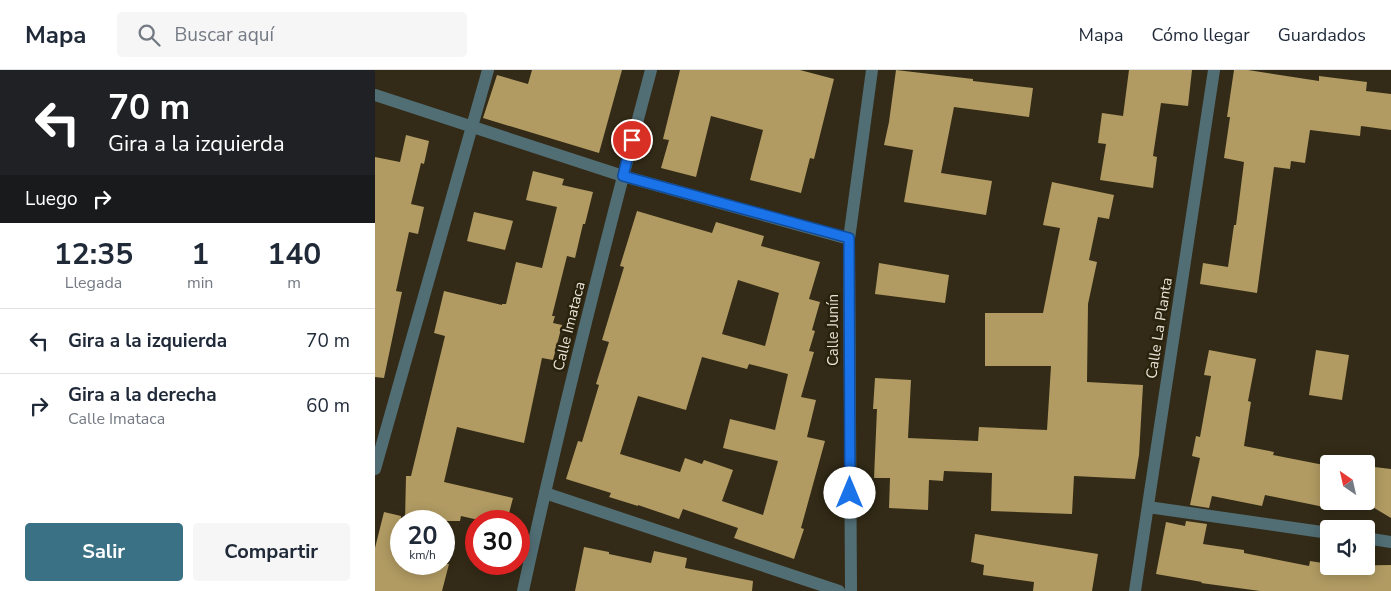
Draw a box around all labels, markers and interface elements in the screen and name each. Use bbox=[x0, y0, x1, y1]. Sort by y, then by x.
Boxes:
search box bbox=[117, 12, 467, 57]
text: Mapa bbox=[25, 19, 87, 51]
icon: search bbox=[135, 21, 163, 49]
text: Buscar aquí bbox=[175, 22, 274, 48]
text: Mapa bbox=[1079, 23, 1124, 47]
text: Cómo llegar bbox=[1152, 23, 1250, 47]
text: Guardados bbox=[1278, 23, 1366, 47]
text: 70 m bbox=[108, 84, 190, 131]
icon: left bbox=[25, 90, 90, 155]
pin bbox=[611, 119, 653, 161]
icon: arrive bbox=[618, 126, 646, 154]
text: Gira a la izquierda bbox=[108, 129, 285, 159]
icon: right bbox=[88, 185, 116, 213]
text: Luego bbox=[25, 186, 78, 212]
text: 12:35 bbox=[54, 234, 133, 275]
text: 1 bbox=[191, 234, 209, 275]
text: 140 bbox=[267, 234, 321, 275]
text: Llegada bbox=[65, 272, 122, 294]
text: min bbox=[187, 272, 213, 294]
text: m bbox=[287, 272, 301, 294]
street label: Calle La Planta bbox=[1141, 276, 1177, 380]
street label: Calle Imataca bbox=[548, 279, 590, 373]
street label: Calle Junín bbox=[823, 294, 843, 366]
icon: left bbox=[25, 327, 53, 355]
text: Gira a la izquierda bbox=[68, 328, 227, 354]
text: 70 m bbox=[306, 328, 350, 354]
text: Gira a la derecha bbox=[68, 382, 217, 408]
icon: right bbox=[25, 392, 53, 420]
text: 60 m bbox=[306, 393, 350, 419]
text: Calle Imataca bbox=[68, 408, 165, 430]
north arrow bbox=[1320, 455, 1375, 510]
map controls bbox=[1320, 455, 1375, 575]
position arrow bbox=[823, 466, 875, 518]
speed limit sign: 30 bbox=[465, 510, 530, 575]
text: 20 bbox=[407, 519, 438, 553]
button: sound bbox=[1320, 520, 1375, 575]
button: Salir bbox=[25, 523, 183, 581]
button: Compartir bbox=[193, 523, 350, 581]
text: km/h bbox=[409, 547, 436, 563]

